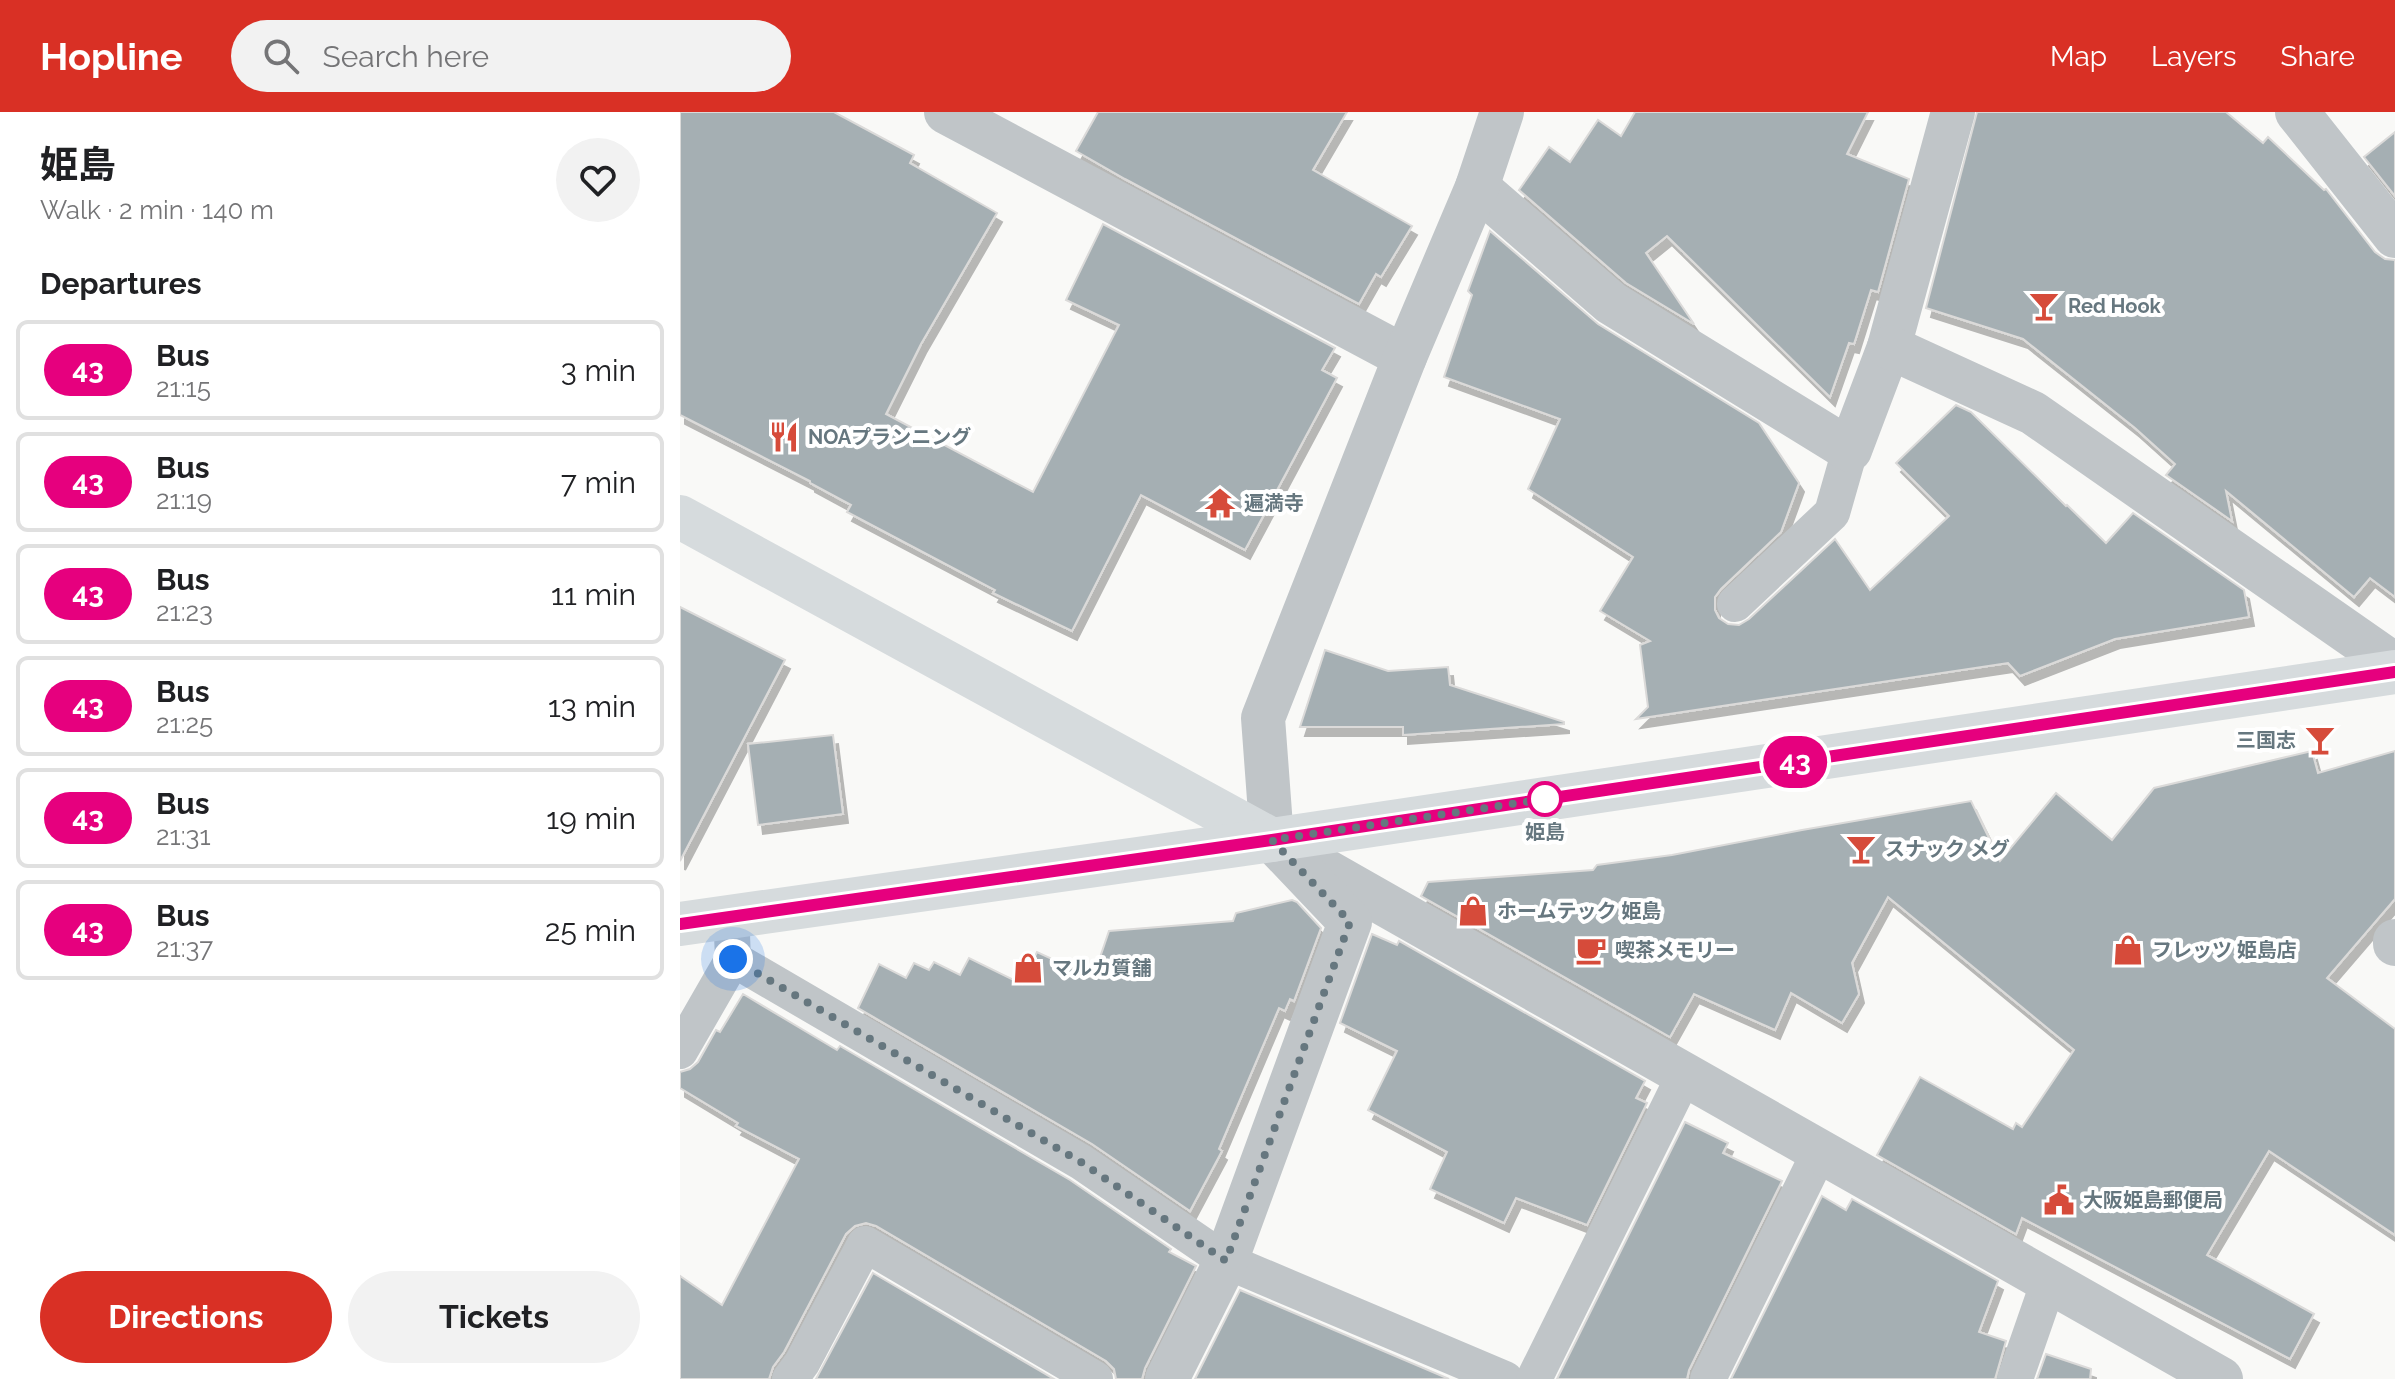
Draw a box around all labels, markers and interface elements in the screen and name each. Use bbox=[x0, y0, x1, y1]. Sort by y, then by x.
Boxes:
search box bbox=[231, 20, 791, 92]
text: Hopline bbox=[40, 34, 183, 79]
icon: search bbox=[259, 34, 303, 78]
text: Search here bbox=[323, 39, 489, 74]
text: Map bbox=[2050, 40, 2107, 73]
text: Layers bbox=[2151, 40, 2237, 73]
text: Share bbox=[2281, 40, 2355, 73]
button: heart bbox=[556, 138, 640, 222]
text: 姫島 bbox=[40, 142, 116, 187]
text: Walk · 2 min · 140 m bbox=[40, 195, 274, 225]
text: Departures bbox=[40, 266, 202, 301]
bar icon: Red Hook bbox=[2027, 289, 2061, 323]
place label: Red Hook bbox=[2068, 294, 2162, 318]
text: Bus bbox=[156, 338, 210, 373]
text: 43 bbox=[72, 353, 104, 386]
text: 3 min bbox=[561, 353, 636, 388]
text: 21:15 bbox=[156, 373, 211, 403]
restaurant icon: NOAプランニング bbox=[767, 420, 801, 454]
place label: NOAプランニング bbox=[808, 425, 971, 449]
text: Bus bbox=[156, 450, 210, 485]
text: 43 bbox=[72, 465, 104, 498]
text: 7 min bbox=[561, 465, 636, 500]
text: 21:19 bbox=[156, 485, 212, 515]
temple icon: 遍満寺 bbox=[1203, 486, 1237, 520]
place label: 遍満寺 bbox=[1244, 491, 1304, 515]
text: Bus bbox=[156, 562, 210, 597]
text: 43 bbox=[72, 577, 104, 610]
text: 11 min bbox=[551, 577, 636, 612]
text: 21:23 bbox=[156, 597, 213, 627]
text: Bus bbox=[156, 674, 210, 709]
text: 43 bbox=[72, 689, 104, 722]
text: 13 min bbox=[548, 689, 636, 724]
text: 21:25 bbox=[156, 709, 213, 739]
bar icon: 三国志 bbox=[2303, 723, 2337, 757]
place label: 三国志 bbox=[2236, 728, 2296, 752]
line badge: 43 bbox=[1759, 736, 1831, 788]
text: 43 bbox=[1779, 745, 1811, 778]
marker: 姫島 bbox=[1528, 782, 1562, 816]
text: Bus bbox=[156, 786, 210, 821]
text: 43 bbox=[72, 801, 104, 834]
text: 19 min bbox=[546, 801, 636, 836]
place label: 姫島 bbox=[1525, 820, 1565, 844]
text: 21:31 bbox=[156, 821, 211, 851]
bar icon: スナック メグ bbox=[1844, 832, 1878, 866]
place label: スナック メグ bbox=[1885, 837, 2010, 861]
shop icon: ホームテック 姫島 bbox=[1456, 894, 1490, 928]
text: Bus bbox=[156, 898, 210, 933]
place label: ホームテック 姫島 bbox=[1497, 899, 1661, 923]
text: 43 bbox=[72, 913, 104, 946]
text: 25 min bbox=[545, 913, 636, 948]
text: 21:37 bbox=[156, 933, 213, 963]
cafe icon: 喫茶メモリー bbox=[1574, 933, 1608, 967]
shop icon: フレッツ 姫島店 bbox=[2111, 933, 2145, 967]
place label: 喫茶メモリー bbox=[1615, 938, 1735, 962]
place label: フレッツ 姫島店 bbox=[2152, 938, 2297, 962]
your location bbox=[713, 939, 753, 979]
shop icon: マルカ質舗 bbox=[1011, 951, 1045, 985]
place label: マルカ質舗 bbox=[1052, 956, 1151, 980]
public building icon: 大阪姫島郵便局 bbox=[2042, 1183, 2076, 1217]
place label: 大阪姫島郵便局 bbox=[2083, 1188, 2223, 1212]
button: Directions bbox=[40, 1271, 332, 1363]
button: Tickets bbox=[348, 1271, 640, 1363]

